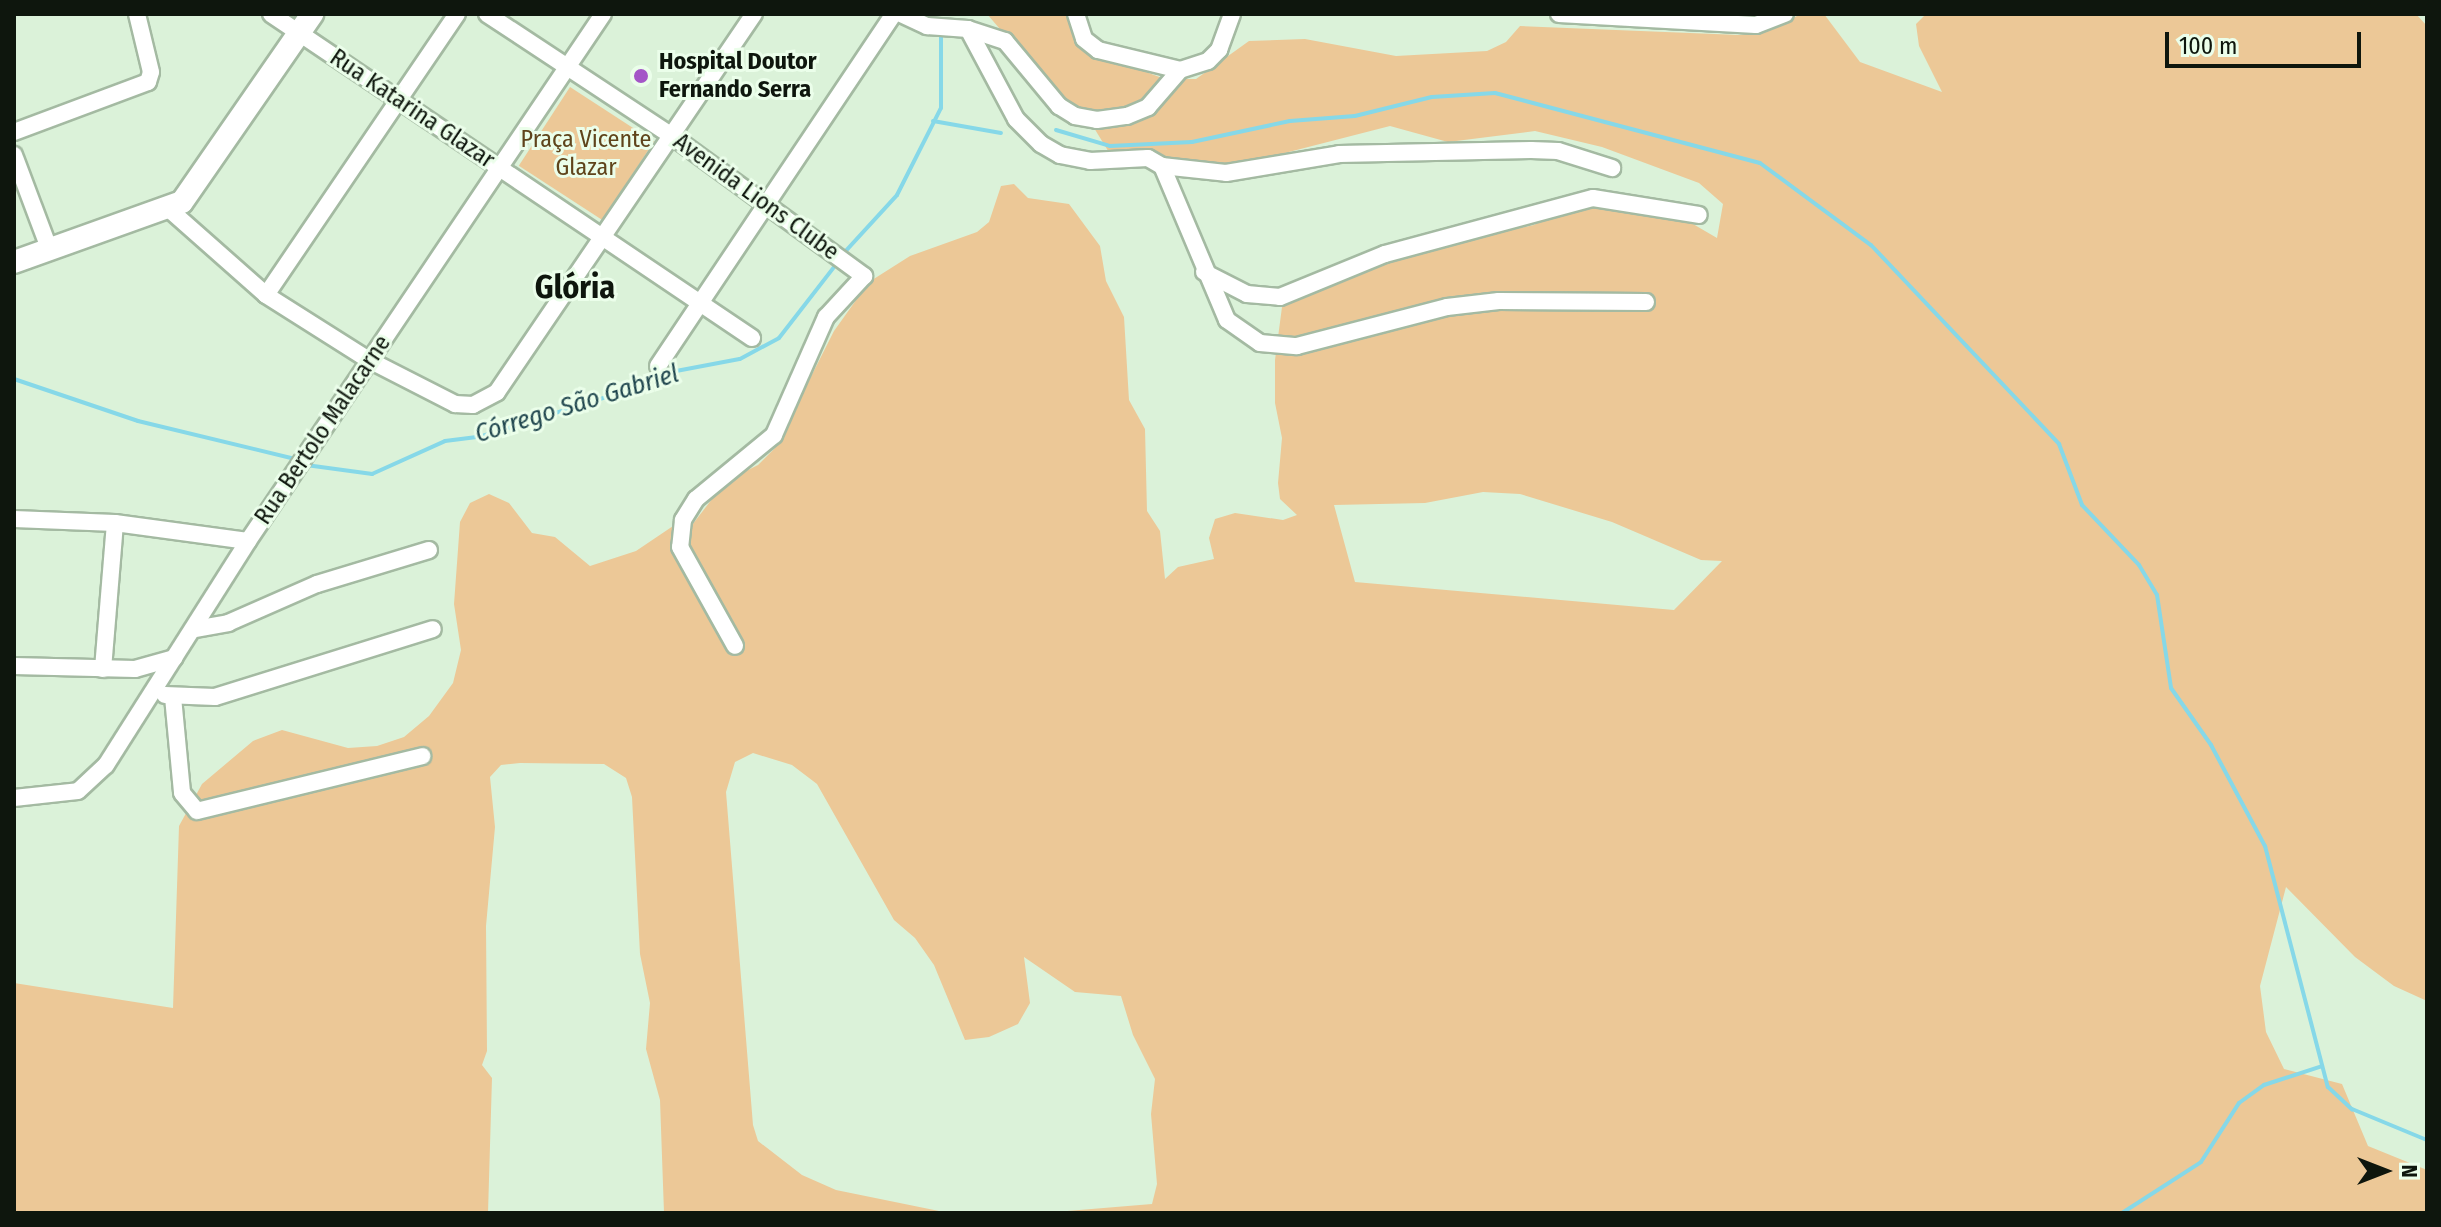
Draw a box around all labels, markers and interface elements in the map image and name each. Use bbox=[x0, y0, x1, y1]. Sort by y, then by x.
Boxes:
scale bar bbox=[2169, 16, 2365, 66]
text: 100 m bbox=[2179, 32, 2237, 60]
street label: Rua Katarina Glazar bbox=[324, 43, 500, 175]
place label: Hospital Doutor Fernando Serra bbox=[659, 48, 817, 104]
marker: Hospital Doutor Fernando Serra bbox=[630, 65, 652, 87]
park label: Praça Vicente Glazar bbox=[521, 126, 651, 182]
street label: Avenida Lions Clube bbox=[668, 127, 844, 267]
district label: Glória bbox=[535, 268, 615, 306]
street label: Rua Bertolo Malacarne bbox=[249, 330, 397, 530]
water label: Córrego São Gabriel bbox=[471, 358, 683, 450]
north arrow bbox=[2345, 1131, 2425, 1211]
text: N bbox=[2396, 1164, 2423, 1178]

